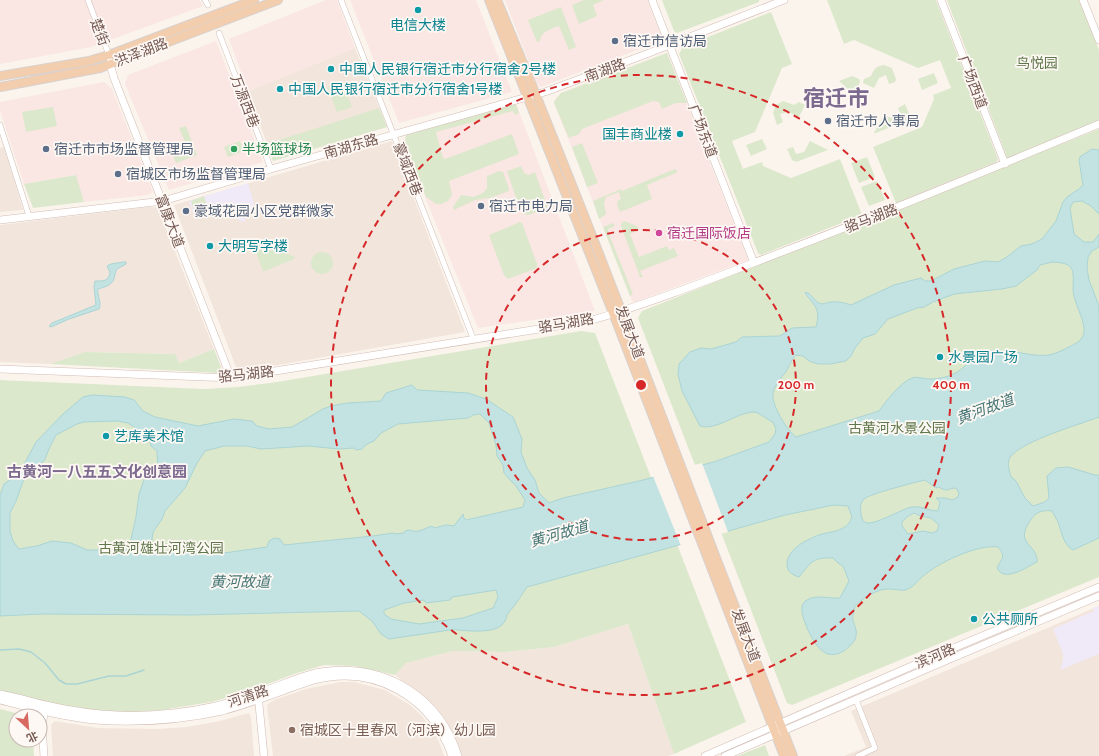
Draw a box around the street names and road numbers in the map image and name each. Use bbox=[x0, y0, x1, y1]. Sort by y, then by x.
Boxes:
street label: 楚街 bbox=[87, 16, 113, 48]
street label: 洪泽湖路 bbox=[112, 34, 170, 70]
street label: 广场西道 bbox=[955, 53, 991, 111]
street label: 南湖路 bbox=[582, 54, 628, 86]
street label: 万源西巷 bbox=[227, 72, 263, 130]
street label: 广场东道 bbox=[685, 102, 721, 160]
street label: 南湖东路 bbox=[322, 130, 380, 162]
street label: 豪域西巷 bbox=[390, 140, 426, 198]
street label: 富康大道 bbox=[152, 192, 188, 250]
street label: 骆马湖路 bbox=[842, 200, 900, 236]
street label: 发展大道 bbox=[612, 303, 648, 361]
street label: 骆马湖路 bbox=[537, 309, 595, 337]
street label: 骆马湖路 bbox=[217, 362, 275, 386]
street label: 发展大道 bbox=[728, 606, 764, 664]
street label: 滨河路 bbox=[912, 640, 958, 672]
street label: 河清路 bbox=[225, 681, 271, 711]

